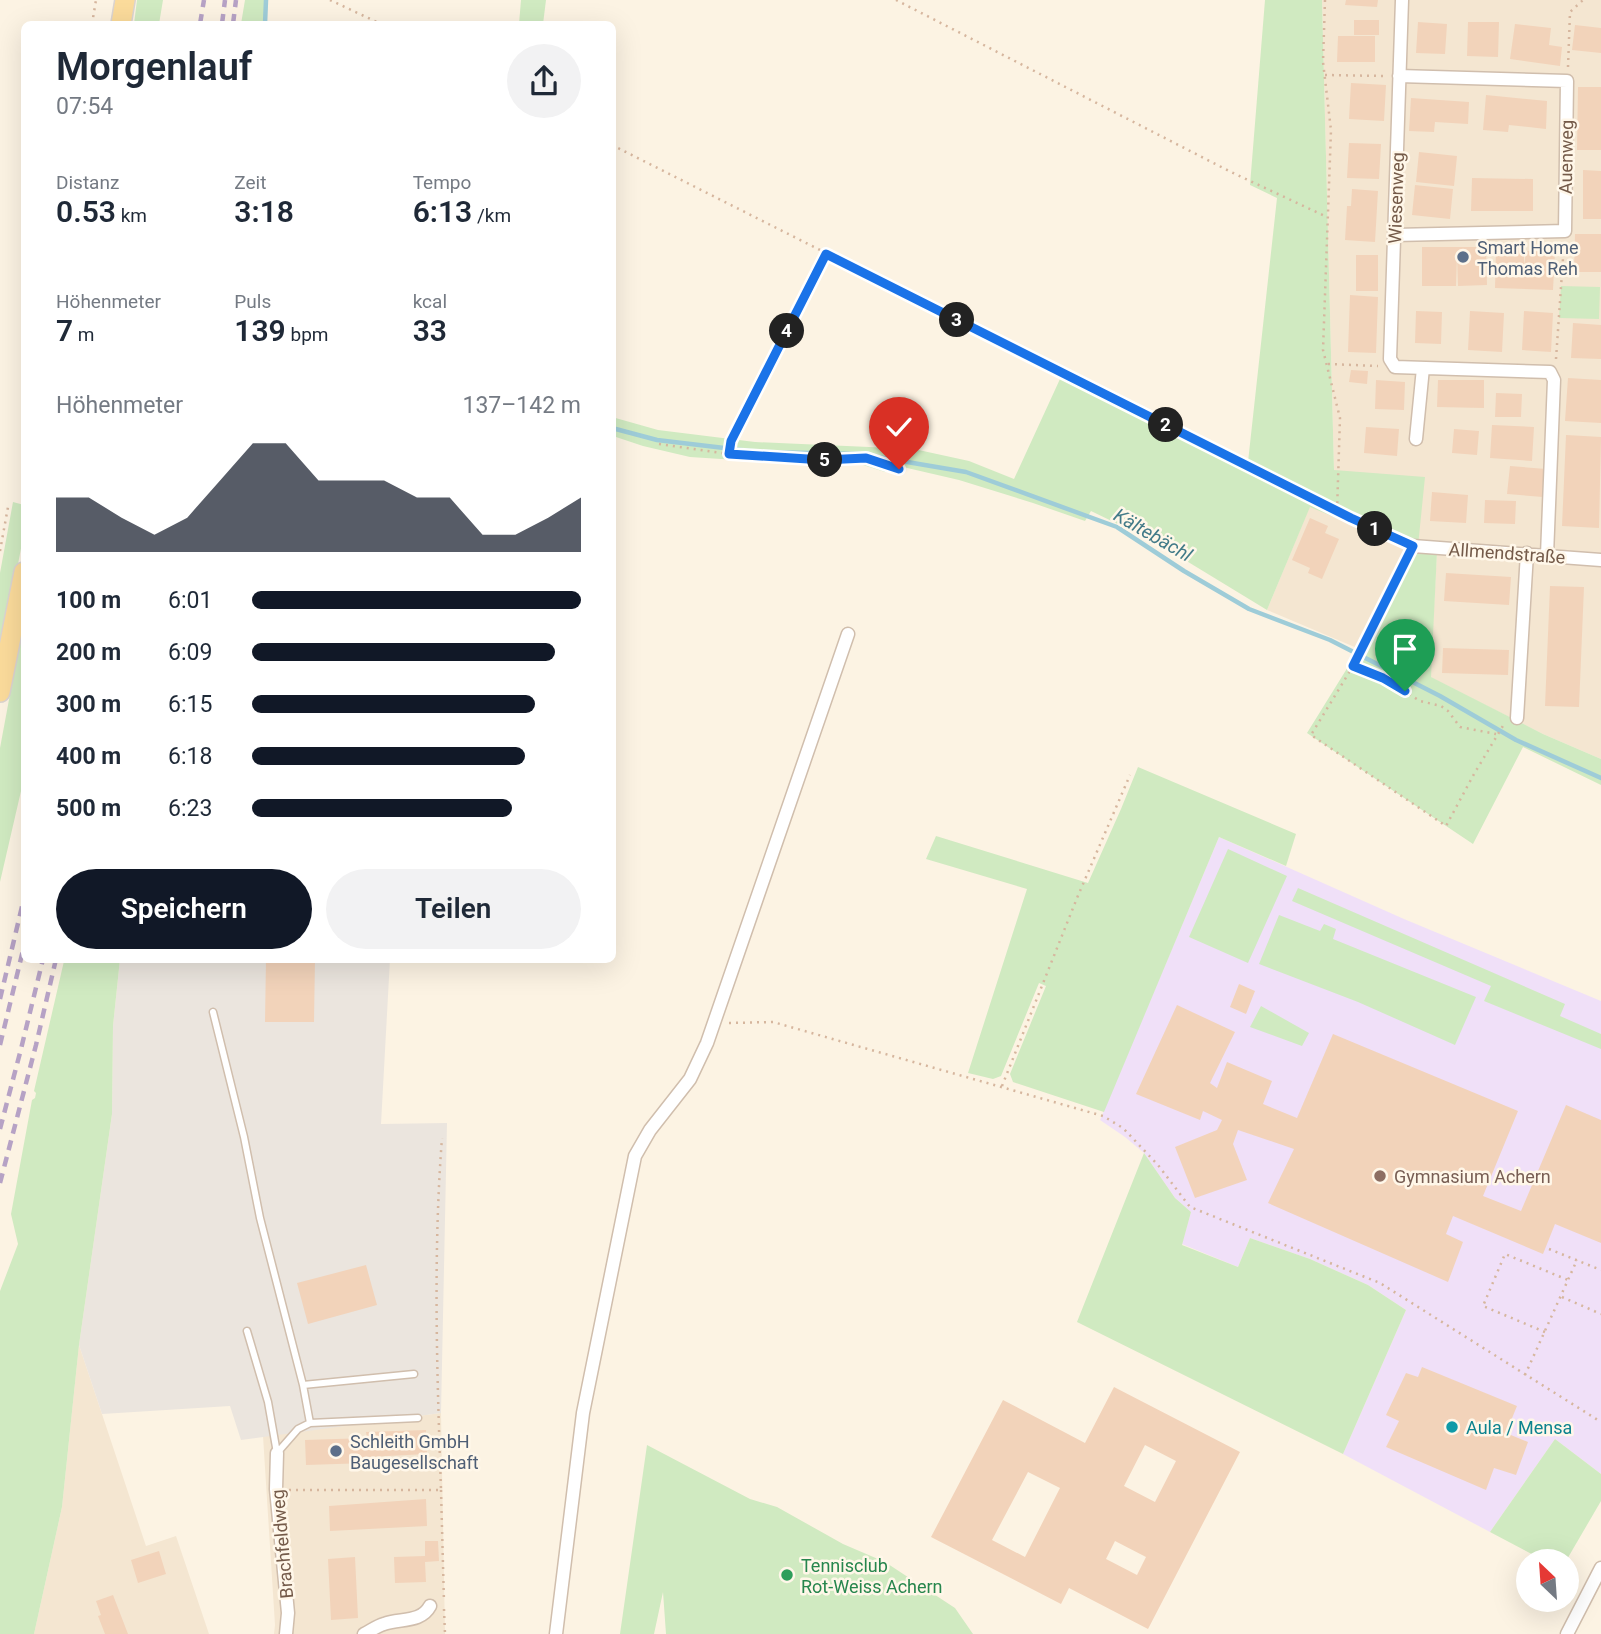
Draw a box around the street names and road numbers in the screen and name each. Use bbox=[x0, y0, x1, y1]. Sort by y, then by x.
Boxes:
street label: Auenweg bbox=[1555, 120, 1577, 194]
street label: Wiesenweg bbox=[1384, 152, 1408, 244]
street label: Allmendstraße bbox=[1448, 538, 1566, 568]
street label: Brachfeldweg bbox=[267, 1489, 297, 1599]

